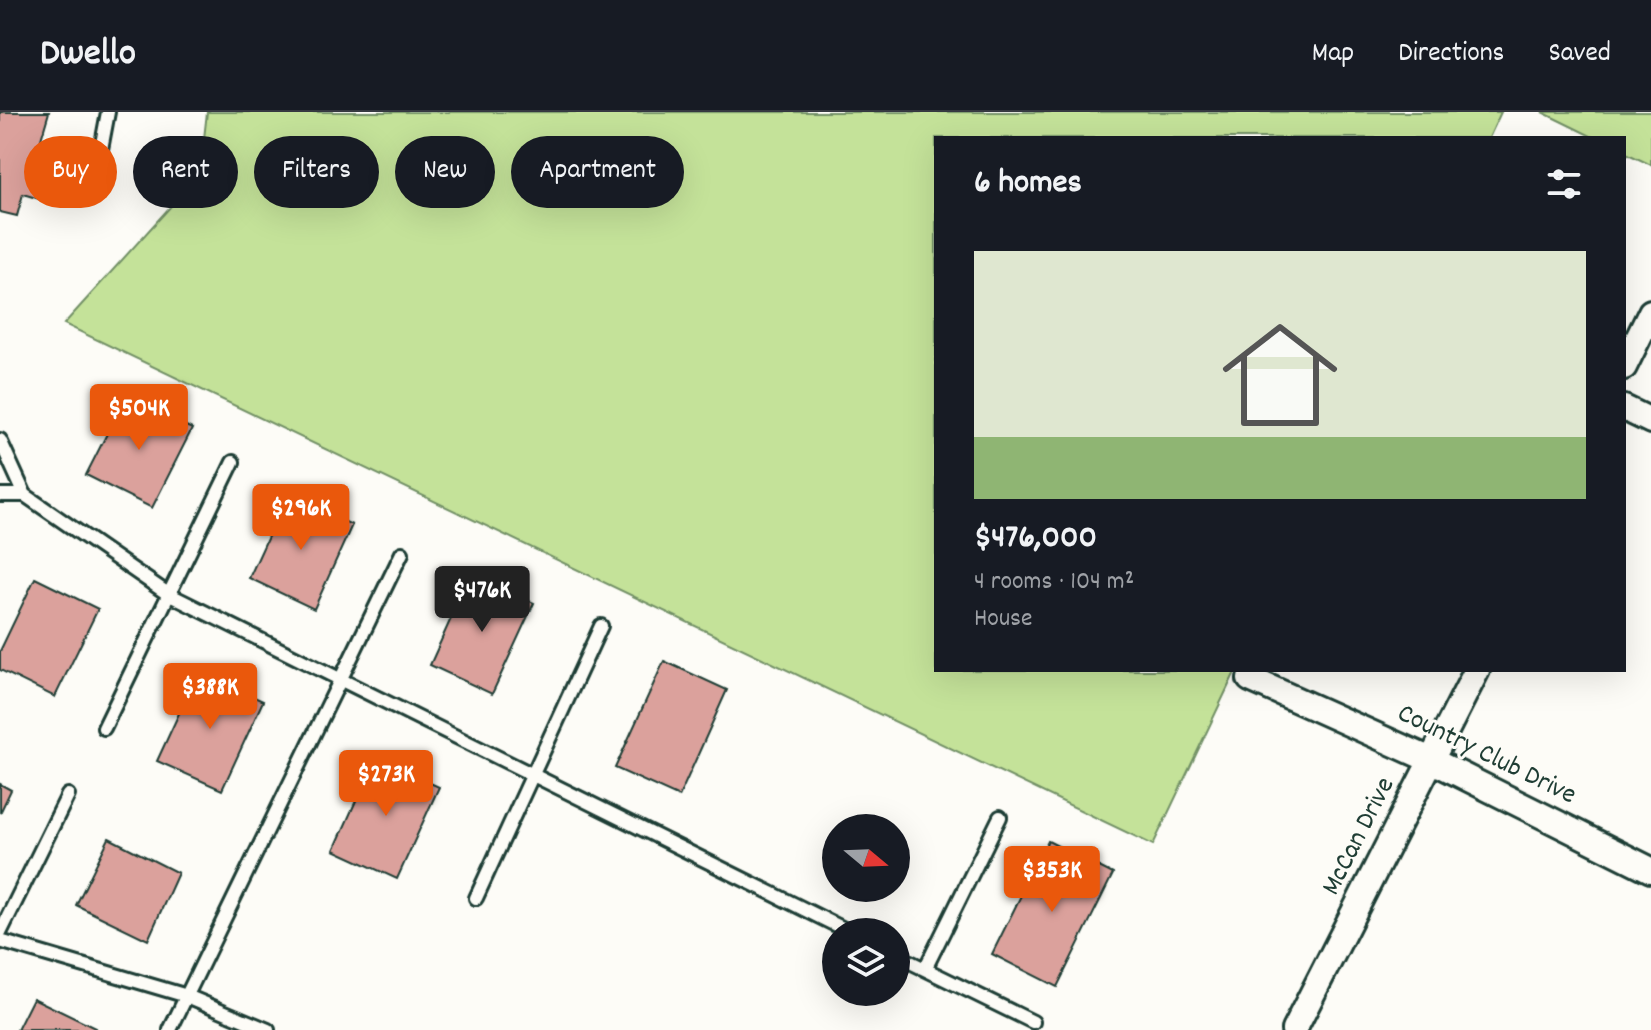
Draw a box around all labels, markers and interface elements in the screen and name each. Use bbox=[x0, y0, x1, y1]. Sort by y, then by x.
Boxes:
text: Dwello bbox=[40, 28, 136, 83]
text: Map bbox=[1312, 35, 1354, 75]
text: Directions bbox=[1398, 35, 1504, 75]
text: Saved bbox=[1548, 35, 1611, 75]
chip: Buy bbox=[24, 136, 117, 208]
chip: Rent bbox=[133, 136, 238, 208]
chip: Filters bbox=[254, 136, 379, 208]
chip: New bbox=[395, 136, 495, 208]
chip: Apartment bbox=[511, 136, 684, 208]
text: 6 homes bbox=[974, 160, 1082, 209]
icon: filters bbox=[1542, 162, 1586, 206]
icon: home bbox=[1208, 303, 1352, 447]
pin: $504K bbox=[83, 384, 195, 452]
text: $504K bbox=[108, 391, 170, 428]
pin: $296K bbox=[245, 484, 357, 552]
text: $296K bbox=[270, 491, 332, 528]
text: $476,000 bbox=[974, 515, 1097, 564]
text: 4 rooms · 104 m² bbox=[974, 564, 1134, 601]
pin: $476K bbox=[426, 566, 538, 634]
text: $476K bbox=[453, 573, 511, 610]
text: House bbox=[974, 601, 1032, 638]
pin: $388K bbox=[154, 663, 266, 731]
text: $388K bbox=[181, 670, 239, 707]
street label: Country Club Drive bbox=[1390, 695, 1582, 817]
pin: $273K bbox=[330, 750, 442, 818]
text: $273K bbox=[357, 757, 415, 794]
street label: McCan Drive bbox=[1313, 771, 1407, 903]
north arrow bbox=[822, 814, 910, 902]
map controls bbox=[822, 814, 910, 1006]
pin: $353K bbox=[996, 846, 1108, 914]
text: $353K bbox=[1022, 853, 1082, 890]
button: layers bbox=[822, 918, 910, 1006]

